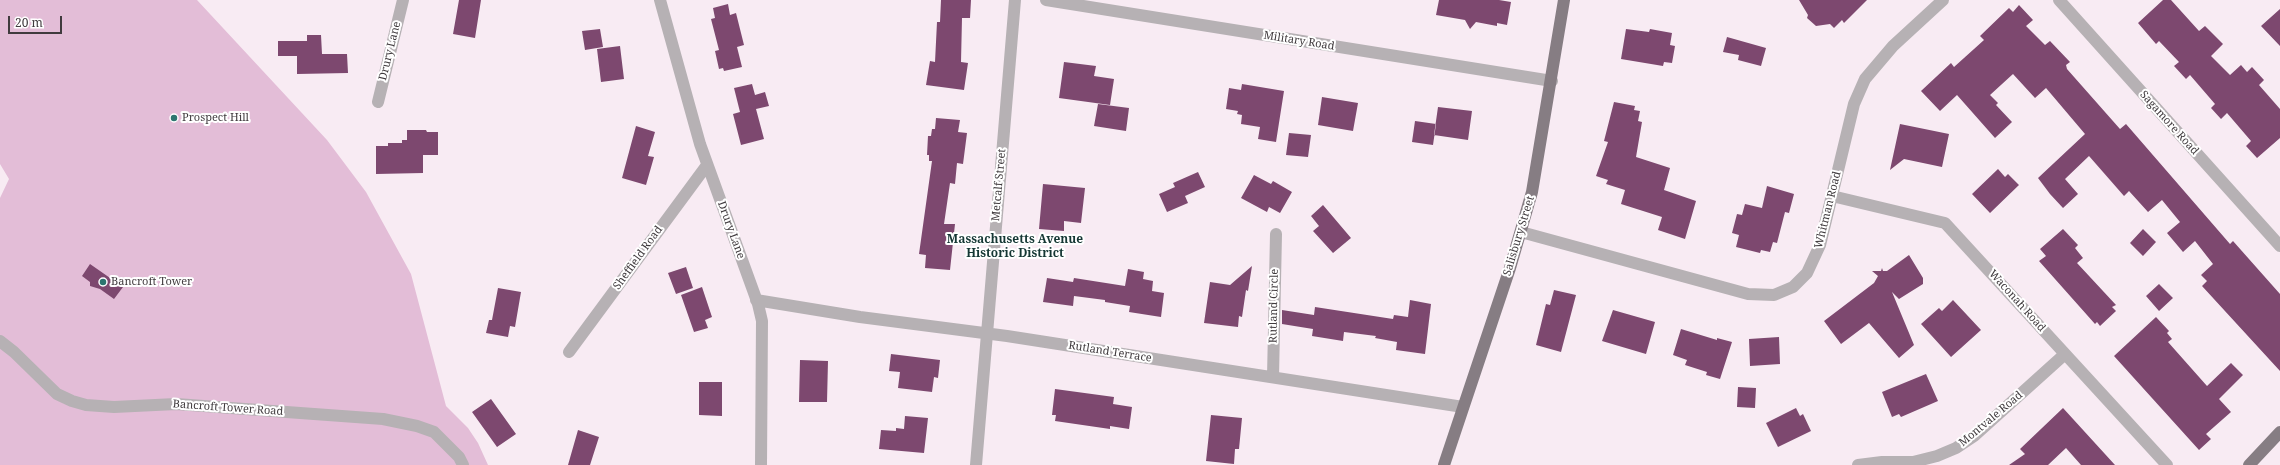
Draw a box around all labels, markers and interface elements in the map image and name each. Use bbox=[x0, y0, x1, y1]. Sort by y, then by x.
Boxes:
scale bar bbox=[10, 8, 64, 34]
text: 20 m bbox=[15, 14, 43, 31]
street label: Drury Lane bbox=[376, 20, 404, 82]
street label: Military Road bbox=[1263, 29, 1335, 53]
street label: Sagamore Road bbox=[2137, 88, 2201, 158]
place label: Prospect Hill bbox=[182, 111, 249, 125]
marker: Prospect Hill bbox=[169, 113, 179, 123]
street label: Metcalf Street bbox=[989, 148, 1009, 222]
street label: Whitman Road bbox=[1812, 170, 1844, 250]
street label: Salisbury Street bbox=[1501, 195, 1537, 277]
street label: Drury Lane bbox=[714, 199, 748, 261]
street label: Sheffield Road bbox=[611, 224, 665, 292]
district label: Massachusetts Avenue Historic District bbox=[947, 233, 1083, 261]
street label: Waconah Road bbox=[1986, 267, 2048, 335]
street label: Rutland Circle bbox=[1267, 269, 1281, 343]
place label: Bancroft Tower bbox=[111, 275, 192, 289]
marker: Bancroft Tower bbox=[98, 277, 108, 287]
street label: Rutland Terrace bbox=[1067, 339, 1153, 365]
street label: Montvale Road bbox=[1957, 389, 2025, 449]
street label: Bancroft Tower Road bbox=[172, 398, 284, 418]

